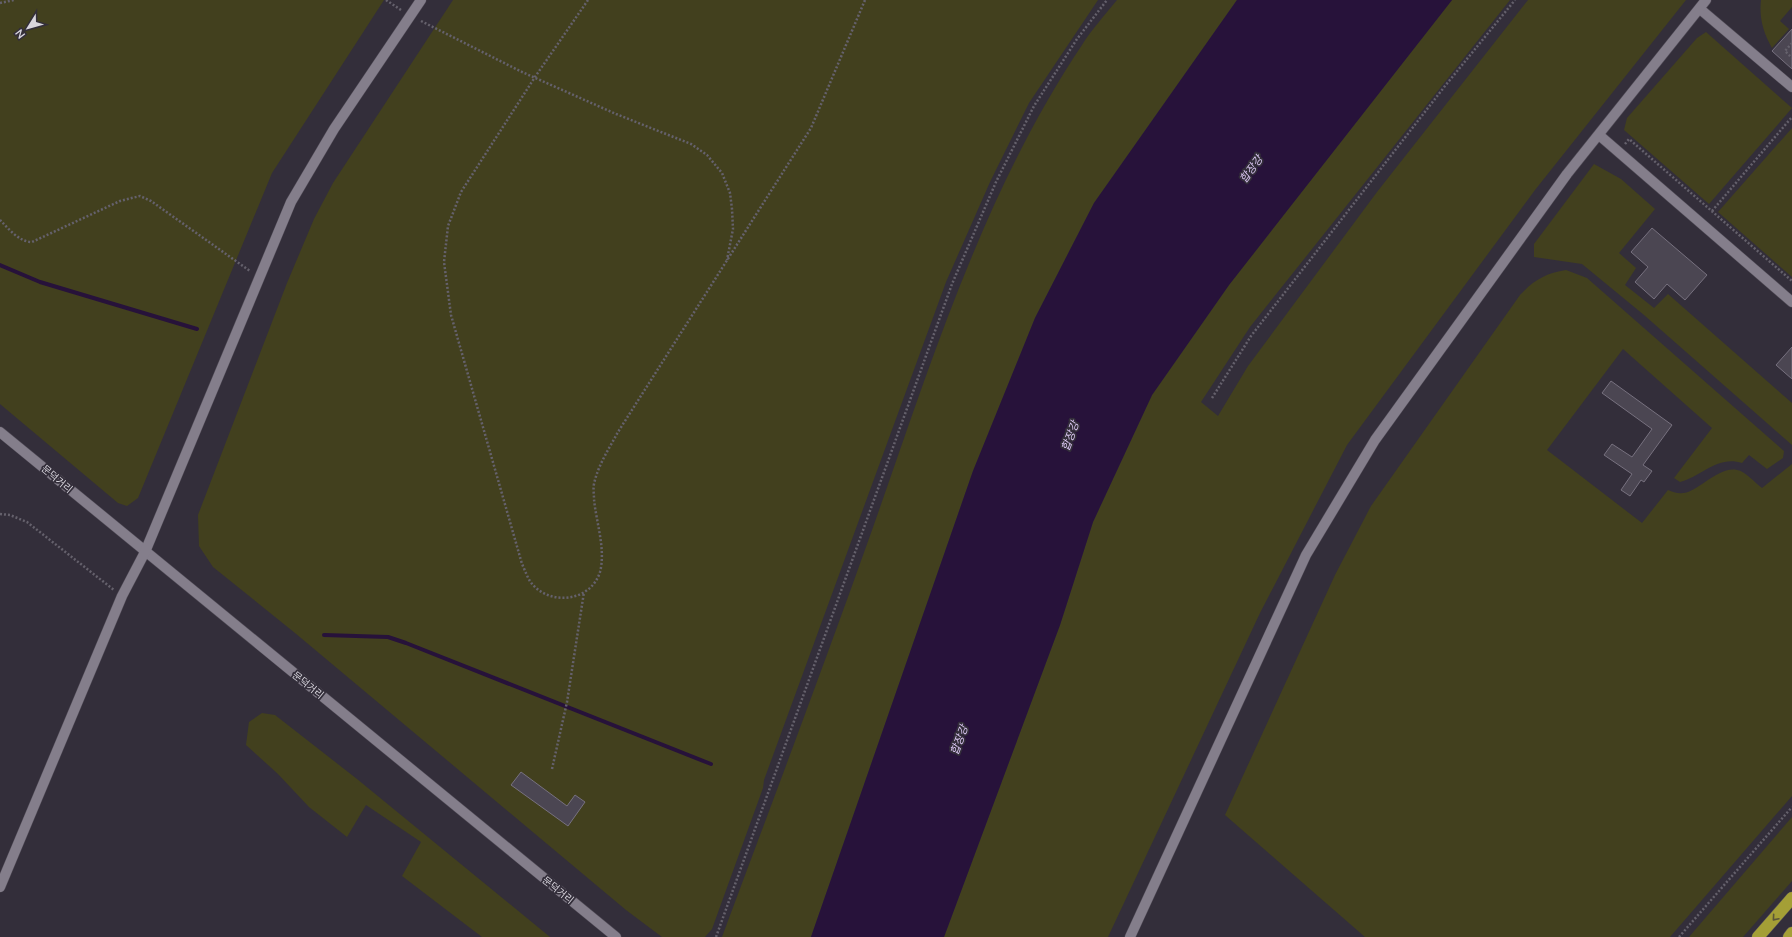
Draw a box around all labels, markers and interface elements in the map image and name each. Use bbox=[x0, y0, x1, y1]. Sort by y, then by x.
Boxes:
north arrow bbox=[8, 8, 48, 48]
text: N bbox=[12, 26, 28, 42]
water label: 합장강 bbox=[1236, 151, 1267, 185]
water label: 합장강 bbox=[1058, 418, 1082, 453]
street label: 문덕거리 bbox=[39, 462, 75, 496]
street label: 문덕거리 bbox=[290, 668, 326, 702]
water label: 합장강 bbox=[947, 722, 971, 757]
street label: 문덕거리 bbox=[540, 873, 576, 907]
one-way arrow bbox=[1773, 913, 1780, 920]

